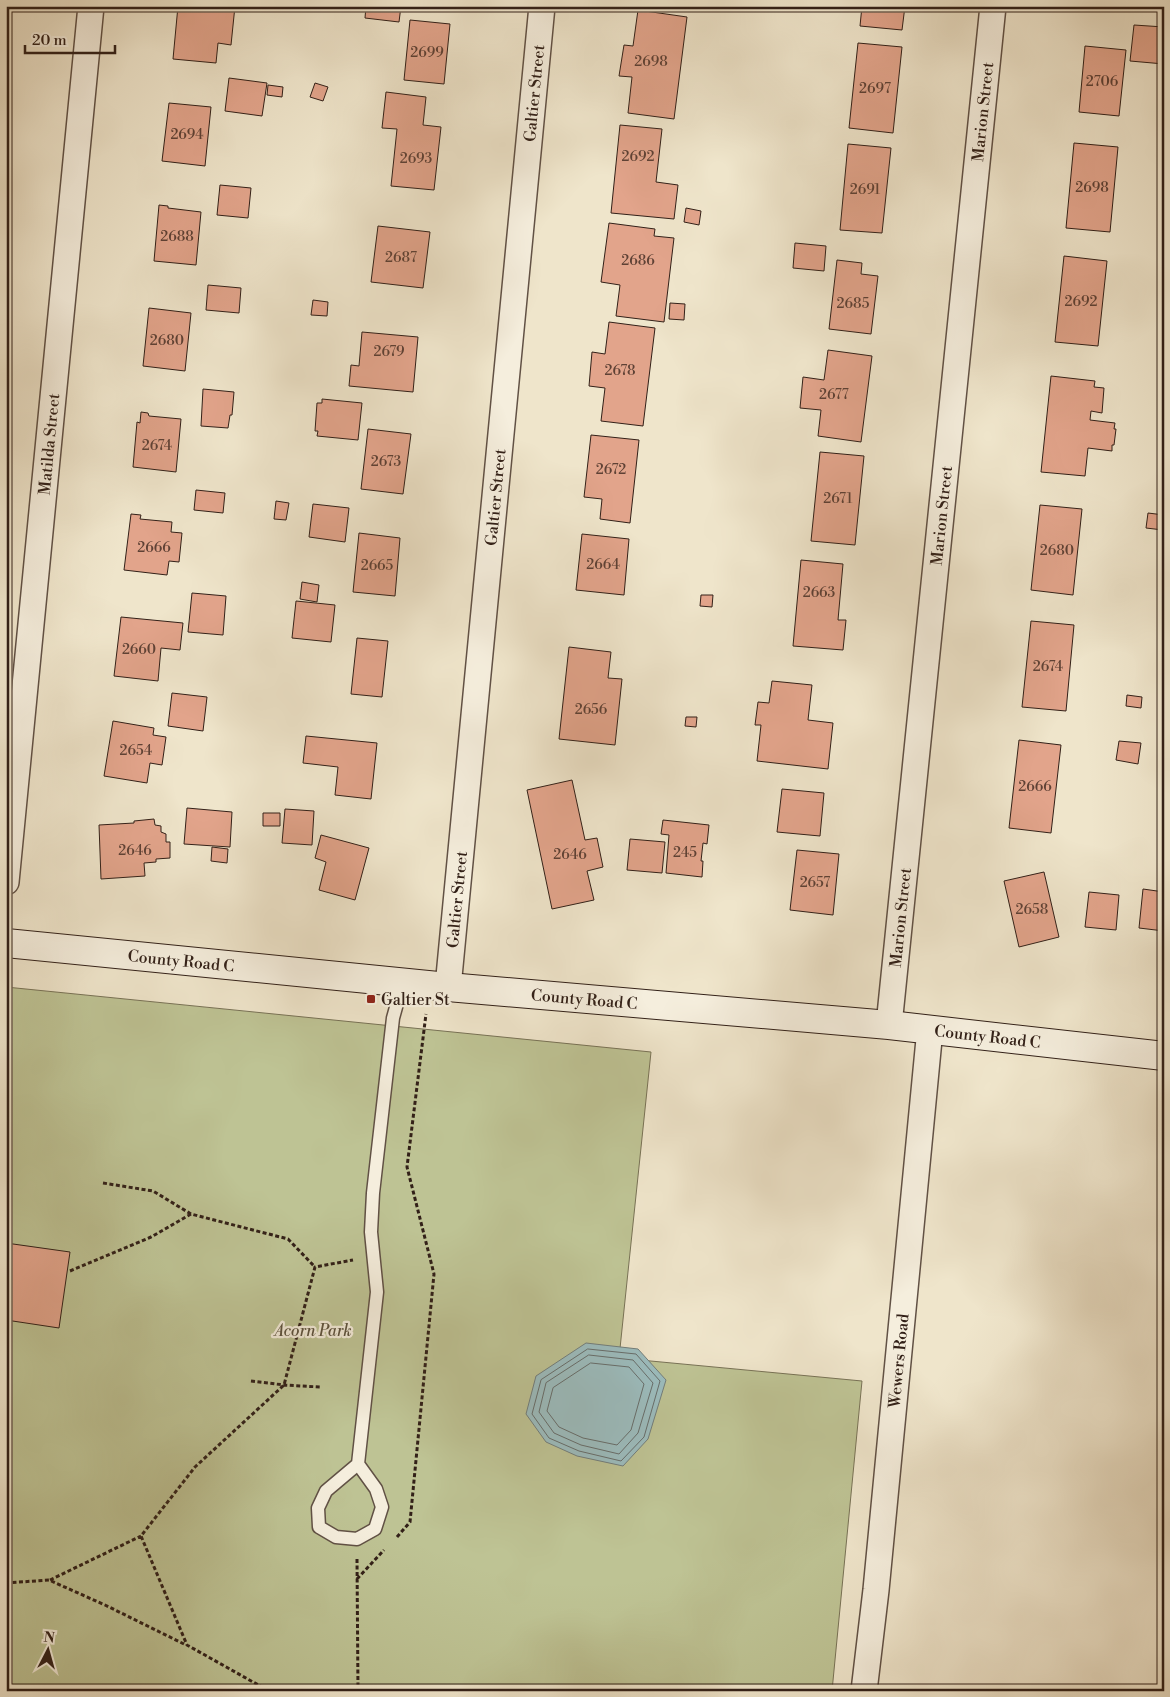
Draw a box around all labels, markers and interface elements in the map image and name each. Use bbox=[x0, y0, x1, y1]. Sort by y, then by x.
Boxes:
scale bar bbox=[25, 22, 115, 54]
text: 20 m bbox=[32, 31, 67, 50]
street label: Galtier Street bbox=[520, 43, 549, 143]
house number: 2699 bbox=[410, 44, 444, 62]
house number: 2698 bbox=[634, 53, 668, 71]
street label: Marion Street bbox=[968, 61, 998, 163]
house number: 2706 bbox=[1086, 73, 1119, 91]
house number: 2697 bbox=[859, 80, 891, 98]
house number: 2694 bbox=[170, 126, 204, 144]
house number: 2692 bbox=[622, 148, 654, 166]
house number: 2693 bbox=[400, 150, 433, 168]
house number: 2698 bbox=[1075, 179, 1109, 197]
house number: 2691 bbox=[850, 181, 880, 199]
house number: 2688 bbox=[160, 228, 194, 246]
house number: 2687 bbox=[385, 249, 417, 267]
house number: 2686 bbox=[621, 252, 655, 270]
house number: 2692 bbox=[1065, 293, 1097, 311]
house number: 2685 bbox=[837, 295, 870, 313]
house number: 2680 bbox=[150, 332, 184, 350]
house number: 2679 bbox=[373, 343, 405, 361]
house number: 2678 bbox=[604, 362, 636, 380]
house number: 2677 bbox=[819, 386, 849, 404]
street label: Matilda Street bbox=[35, 392, 64, 496]
house number: 2674 bbox=[142, 437, 172, 455]
street label: Galtier Street bbox=[481, 448, 511, 547]
house number: 2673 bbox=[371, 453, 401, 471]
house number: 2672 bbox=[596, 461, 626, 479]
street label: Marion Street bbox=[927, 465, 957, 567]
house number: 2671 bbox=[823, 490, 853, 508]
house number: 2666 bbox=[137, 539, 171, 557]
house number: 2680 bbox=[1040, 542, 1074, 560]
house number: 2664 bbox=[586, 556, 620, 574]
house number: 2665 bbox=[361, 557, 394, 575]
house number: 2663 bbox=[803, 584, 836, 602]
house number: 2660 bbox=[122, 641, 156, 659]
house number: 2674 bbox=[1033, 658, 1063, 676]
house number: 2656 bbox=[575, 701, 608, 719]
house number: 2654 bbox=[120, 742, 152, 760]
house number: 2666 bbox=[1018, 778, 1052, 796]
house number: 2646 bbox=[118, 842, 152, 860]
house number: 245 bbox=[673, 844, 697, 862]
house number: 2646 bbox=[553, 846, 587, 864]
street label: Galtier Street bbox=[443, 850, 472, 949]
street label: Marion Street bbox=[886, 867, 916, 968]
house number: 2657 bbox=[800, 874, 830, 892]
house number: 2658 bbox=[1016, 901, 1048, 919]
street label: County Road C bbox=[127, 946, 235, 977]
street label: County Road C bbox=[530, 985, 638, 1014]
place label: Galtier St bbox=[381, 990, 450, 1010]
marker: Galtier St bbox=[365, 993, 377, 1005]
street label: County Road C bbox=[933, 1021, 1042, 1053]
street label: Wewers Road bbox=[884, 1313, 914, 1410]
park label: Acorn Park bbox=[272, 1321, 352, 1341]
north arrow bbox=[22, 1624, 72, 1674]
text: N bbox=[43, 1629, 56, 1648]

